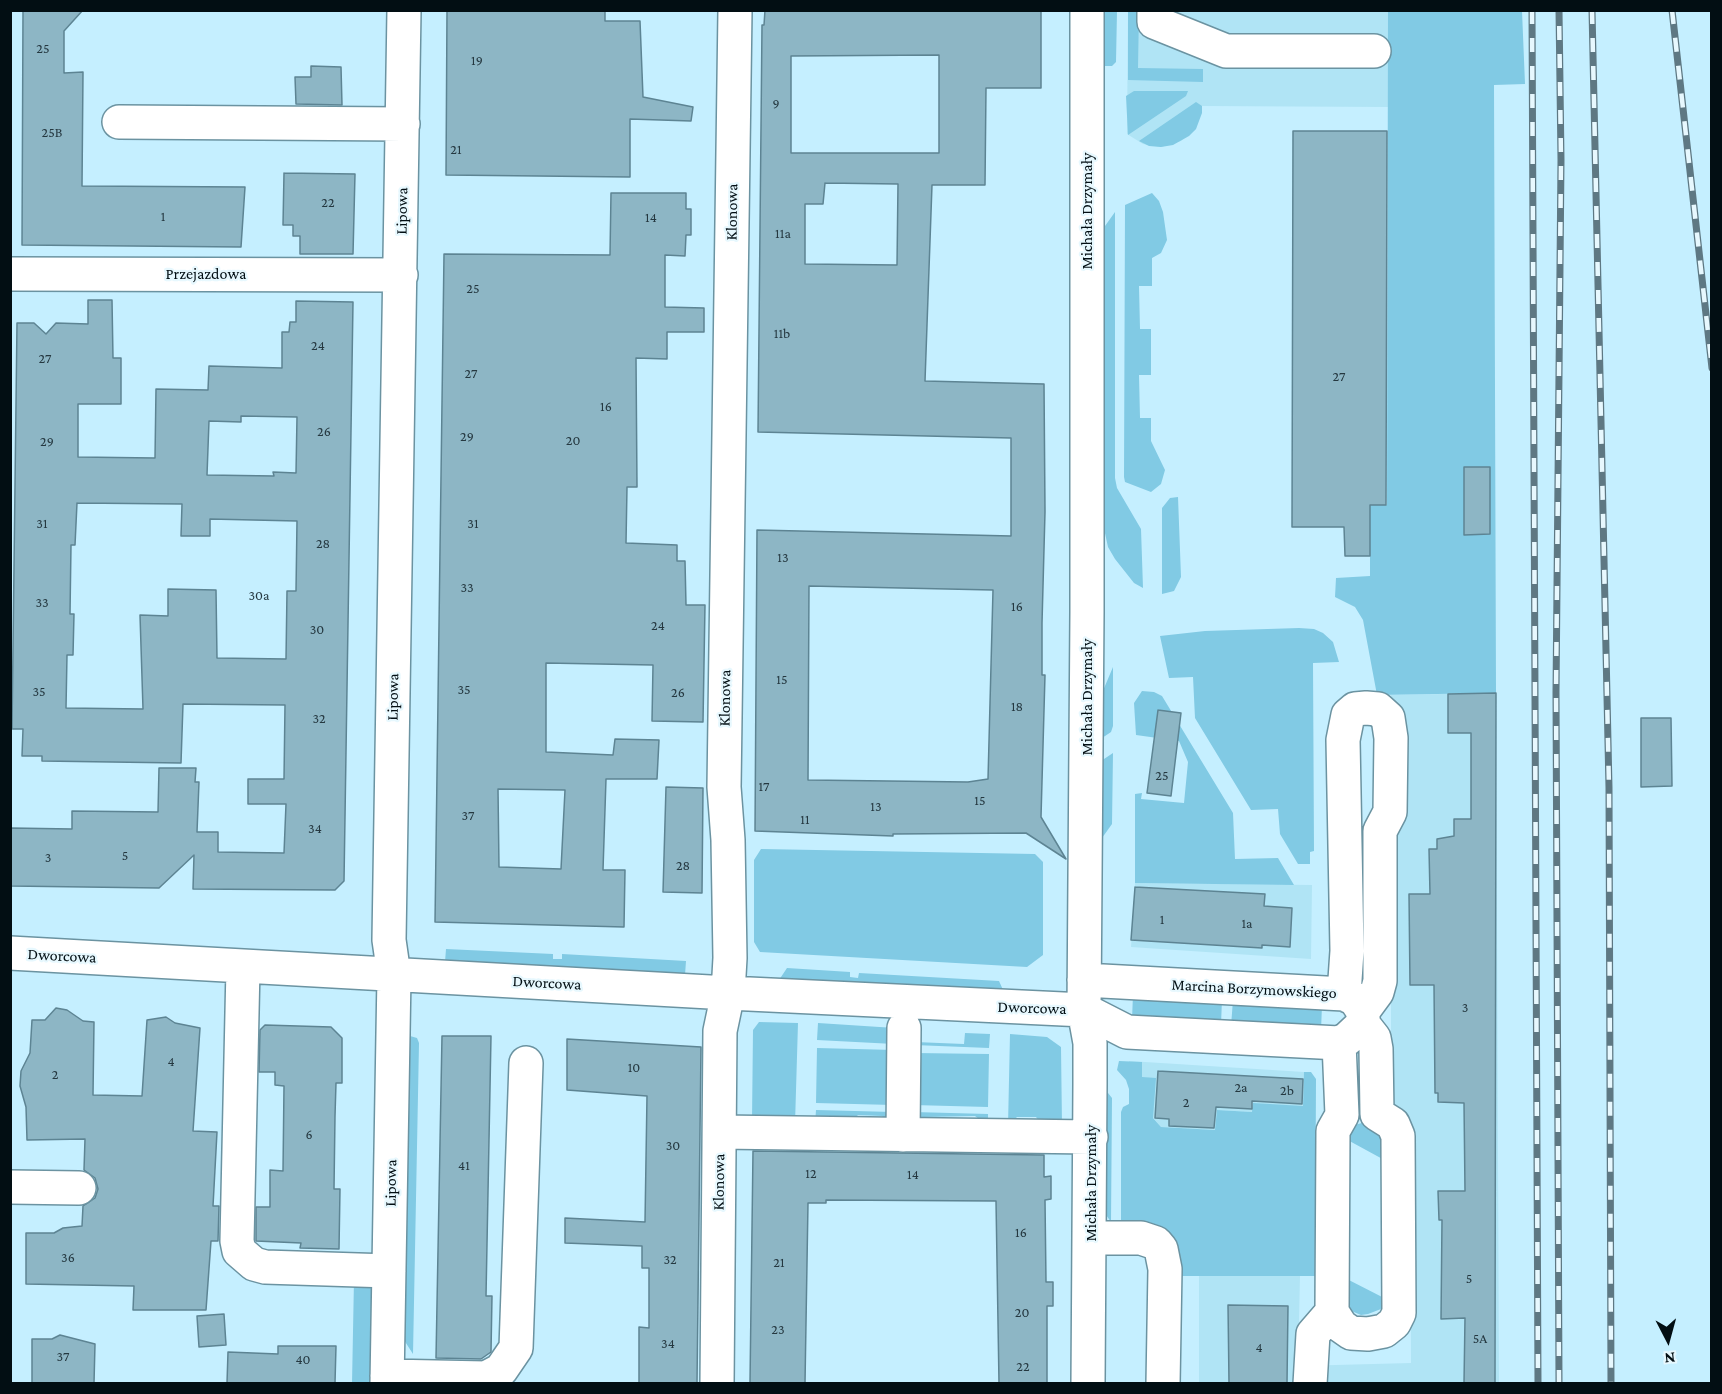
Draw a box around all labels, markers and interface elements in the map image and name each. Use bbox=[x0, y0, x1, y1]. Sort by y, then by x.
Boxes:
house number: 25 bbox=[36, 41, 50, 57]
house number: 19 bbox=[471, 53, 483, 69]
house number: 9 bbox=[772, 96, 780, 112]
house number: 25B bbox=[42, 125, 62, 141]
house number: 21 bbox=[450, 142, 462, 158]
street label: Michała Drzymały bbox=[1077, 152, 1097, 270]
street label: Klonowa bbox=[722, 183, 742, 241]
street label: Lipowa bbox=[392, 187, 412, 235]
house number: 22 bbox=[321, 195, 335, 211]
house number: 1 bbox=[161, 209, 165, 225]
house number: 14 bbox=[645, 210, 657, 226]
house number: 11a bbox=[775, 226, 791, 242]
street label: Przejazdowa bbox=[166, 264, 246, 284]
house number: 25 bbox=[466, 281, 480, 297]
house number: 11b bbox=[774, 326, 790, 342]
house number: 24 bbox=[311, 338, 325, 354]
house number: 27 bbox=[39, 351, 51, 367]
house number: 27 bbox=[465, 366, 477, 382]
house number: 27 bbox=[1333, 369, 1345, 385]
house number: 16 bbox=[600, 399, 612, 415]
house number: 26 bbox=[317, 424, 331, 440]
house number: 29 bbox=[460, 429, 474, 445]
house number: 20 bbox=[566, 433, 580, 449]
house number: 29 bbox=[40, 434, 54, 450]
house number: 31 bbox=[36, 516, 48, 532]
house number: 31 bbox=[467, 516, 479, 532]
house number: 28 bbox=[316, 536, 330, 552]
house number: 13 bbox=[777, 550, 789, 566]
house number: 33 bbox=[460, 580, 474, 596]
house number: 30a bbox=[248, 588, 270, 604]
house number: 33 bbox=[35, 595, 49, 611]
house number: 16 bbox=[1011, 599, 1023, 615]
house number: 24 bbox=[651, 618, 665, 634]
house number: 30 bbox=[310, 622, 324, 638]
street label: Michała Drzymały bbox=[1077, 638, 1097, 756]
street label: Klonowa bbox=[715, 669, 735, 727]
house number: 15 bbox=[776, 672, 788, 688]
street label: Lipowa bbox=[383, 673, 403, 721]
house number: 35 bbox=[457, 682, 471, 698]
house number: 35 bbox=[32, 684, 46, 700]
house number: 26 bbox=[671, 685, 685, 701]
house number: 18 bbox=[1011, 699, 1023, 715]
house number: 32 bbox=[312, 711, 326, 727]
house number: 25 bbox=[1155, 768, 1169, 784]
house number: 17 bbox=[758, 779, 770, 795]
house number: 15 bbox=[974, 793, 986, 809]
house number: 13 bbox=[870, 799, 882, 815]
house number: 37 bbox=[462, 808, 474, 824]
house number: 11 bbox=[800, 812, 810, 828]
house number: 34 bbox=[308, 821, 322, 837]
house number: 5 bbox=[122, 848, 128, 864]
house number: 3 bbox=[45, 850, 51, 866]
house number: 28 bbox=[676, 858, 690, 874]
house number: 1 bbox=[1160, 912, 1164, 928]
house number: 1a bbox=[1241, 916, 1253, 932]
street label: Dworcowa bbox=[27, 945, 97, 967]
street label: Dworcowa bbox=[512, 972, 582, 994]
street label: Marcina Borzymowskiego bbox=[1171, 975, 1337, 1003]
street label: Dworcowa bbox=[997, 997, 1067, 1019]
house number: 3 bbox=[1462, 1000, 1468, 1016]
house number: 4 bbox=[167, 1054, 175, 1070]
house number: 10 bbox=[628, 1060, 640, 1076]
house number: 2 bbox=[52, 1067, 58, 1083]
house number: 2a bbox=[1234, 1080, 1248, 1096]
house number: 2b bbox=[1280, 1083, 1294, 1099]
house number: 2 bbox=[1183, 1095, 1189, 1111]
street label: Michała Drzymały bbox=[1081, 1124, 1101, 1242]
house number: 6 bbox=[305, 1127, 313, 1143]
house number: 30 bbox=[666, 1138, 680, 1154]
street label: Klonowa bbox=[709, 1153, 729, 1211]
house number: 41 bbox=[458, 1158, 470, 1174]
street label: Lipowa bbox=[381, 1159, 401, 1207]
house number: 12 bbox=[805, 1166, 817, 1182]
house number: 14 bbox=[907, 1167, 919, 1183]
house number: 16 bbox=[1015, 1225, 1027, 1241]
house number: 36 bbox=[61, 1250, 75, 1266]
house number: 32 bbox=[663, 1252, 677, 1268]
house number: 21 bbox=[773, 1255, 785, 1271]
house number: 5 bbox=[1466, 1271, 1472, 1287]
house number: 20 bbox=[1015, 1305, 1029, 1321]
north arrow bbox=[1638, 1310, 1698, 1370]
house number: 23 bbox=[771, 1322, 785, 1338]
house number: 5A bbox=[1473, 1331, 1487, 1347]
house number: 34 bbox=[661, 1336, 675, 1352]
house number: 4 bbox=[1255, 1340, 1263, 1356]
house number: 37 bbox=[57, 1349, 69, 1365]
text: N bbox=[1664, 1349, 1676, 1367]
house number: 40 bbox=[295, 1352, 311, 1368]
house number: 22 bbox=[1016, 1359, 1030, 1375]

